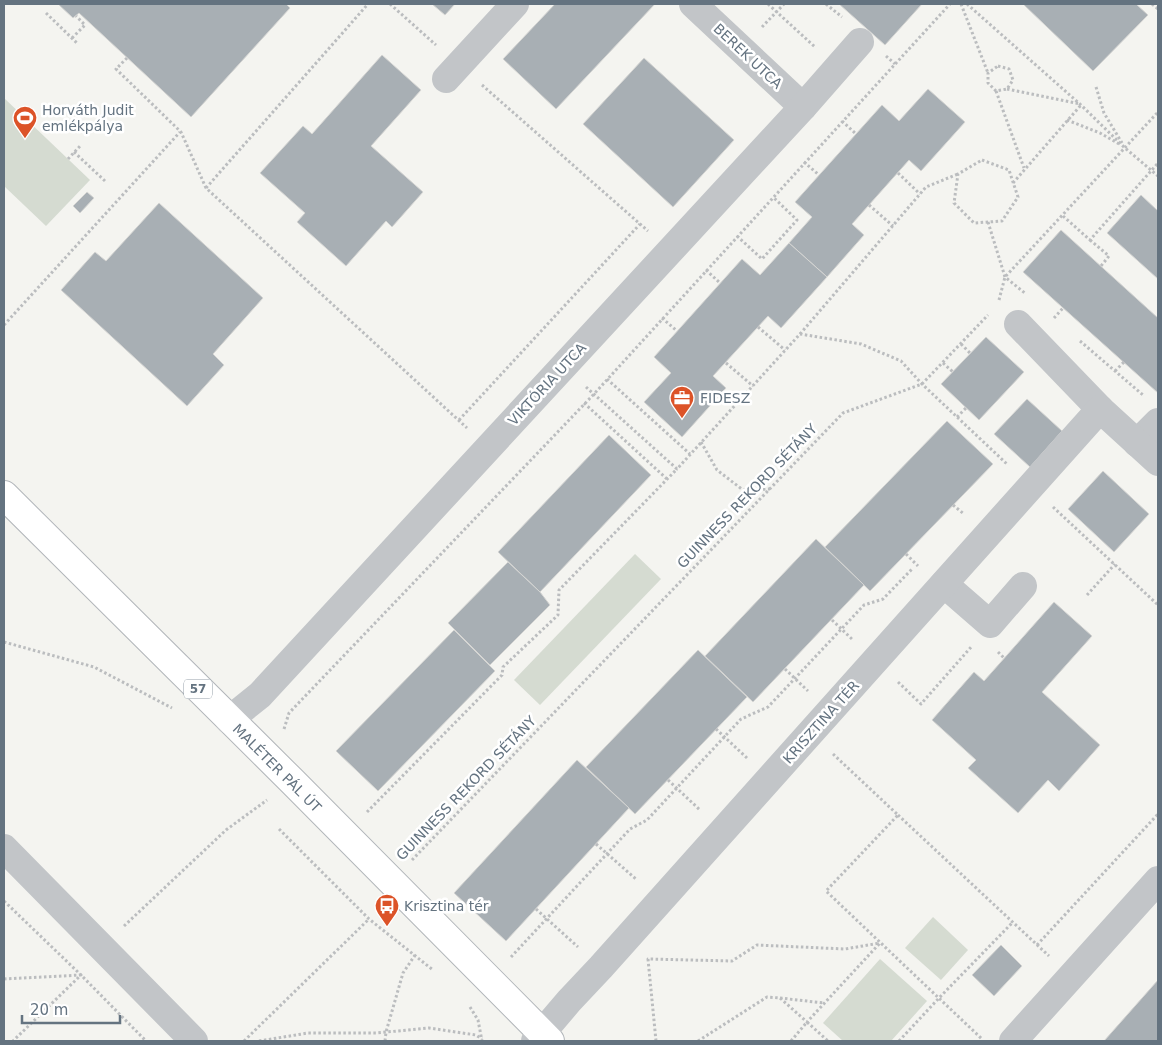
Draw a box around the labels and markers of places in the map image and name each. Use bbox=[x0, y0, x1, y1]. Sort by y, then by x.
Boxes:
place label: Horváth Judit emlékpálya bbox=[42, 102, 134, 134]
sports icon: Horváth Judit emlékpálya bbox=[12, 105, 38, 139]
office icon: FIDESZ bbox=[669, 385, 695, 419]
place label: FIDESZ bbox=[700, 390, 750, 406]
bus stop icon: Krisztina tér bbox=[374, 893, 400, 927]
place label: Krisztina tér bbox=[404, 898, 489, 914]

